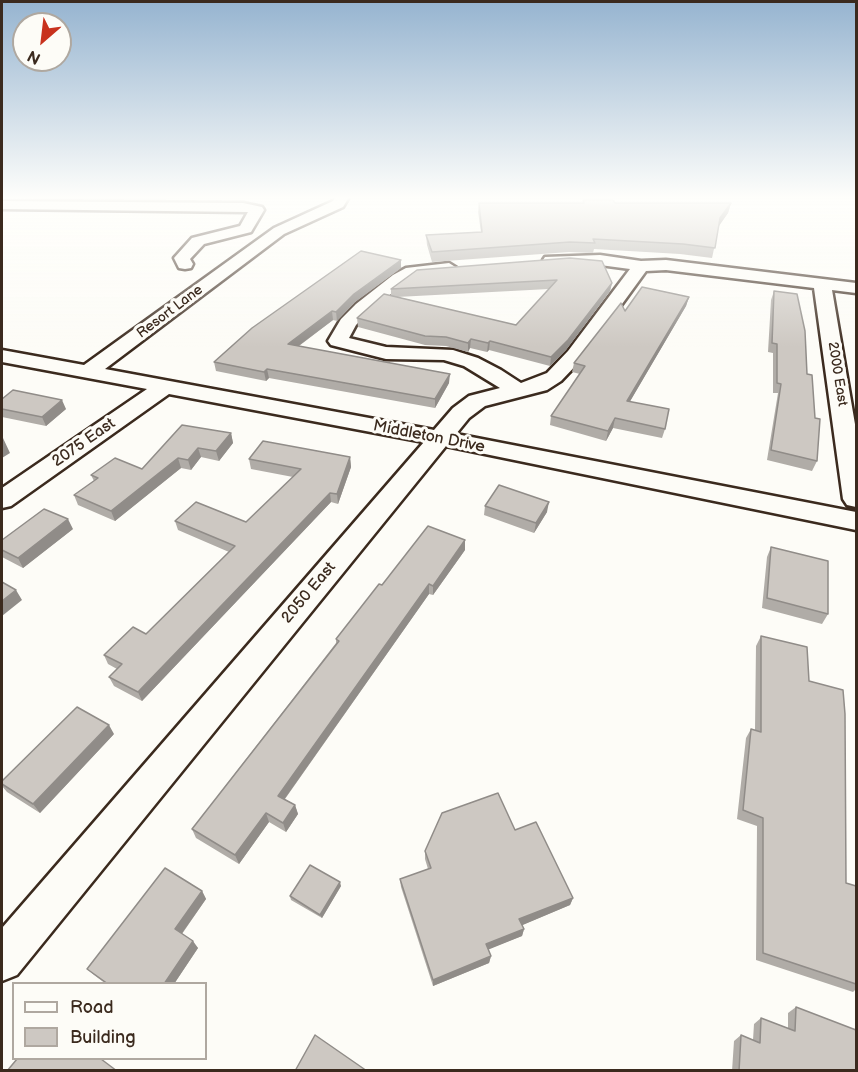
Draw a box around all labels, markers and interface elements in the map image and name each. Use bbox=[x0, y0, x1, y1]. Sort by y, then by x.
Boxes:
north arrow bbox=[12, 12, 72, 72]
text: N bbox=[24, 45, 44, 68]
street label: Resort Lane bbox=[134, 282, 206, 342]
street label: 2000 East bbox=[824, 341, 850, 407]
street label: 2075 East bbox=[49, 414, 119, 472]
street label: Middleton Drive bbox=[372, 417, 486, 457]
street label: 2050 East bbox=[278, 558, 340, 628]
legend bbox=[12, 982, 207, 1060]
text: Road bbox=[70, 997, 114, 1018]
text: Building bbox=[70, 1027, 136, 1048]

